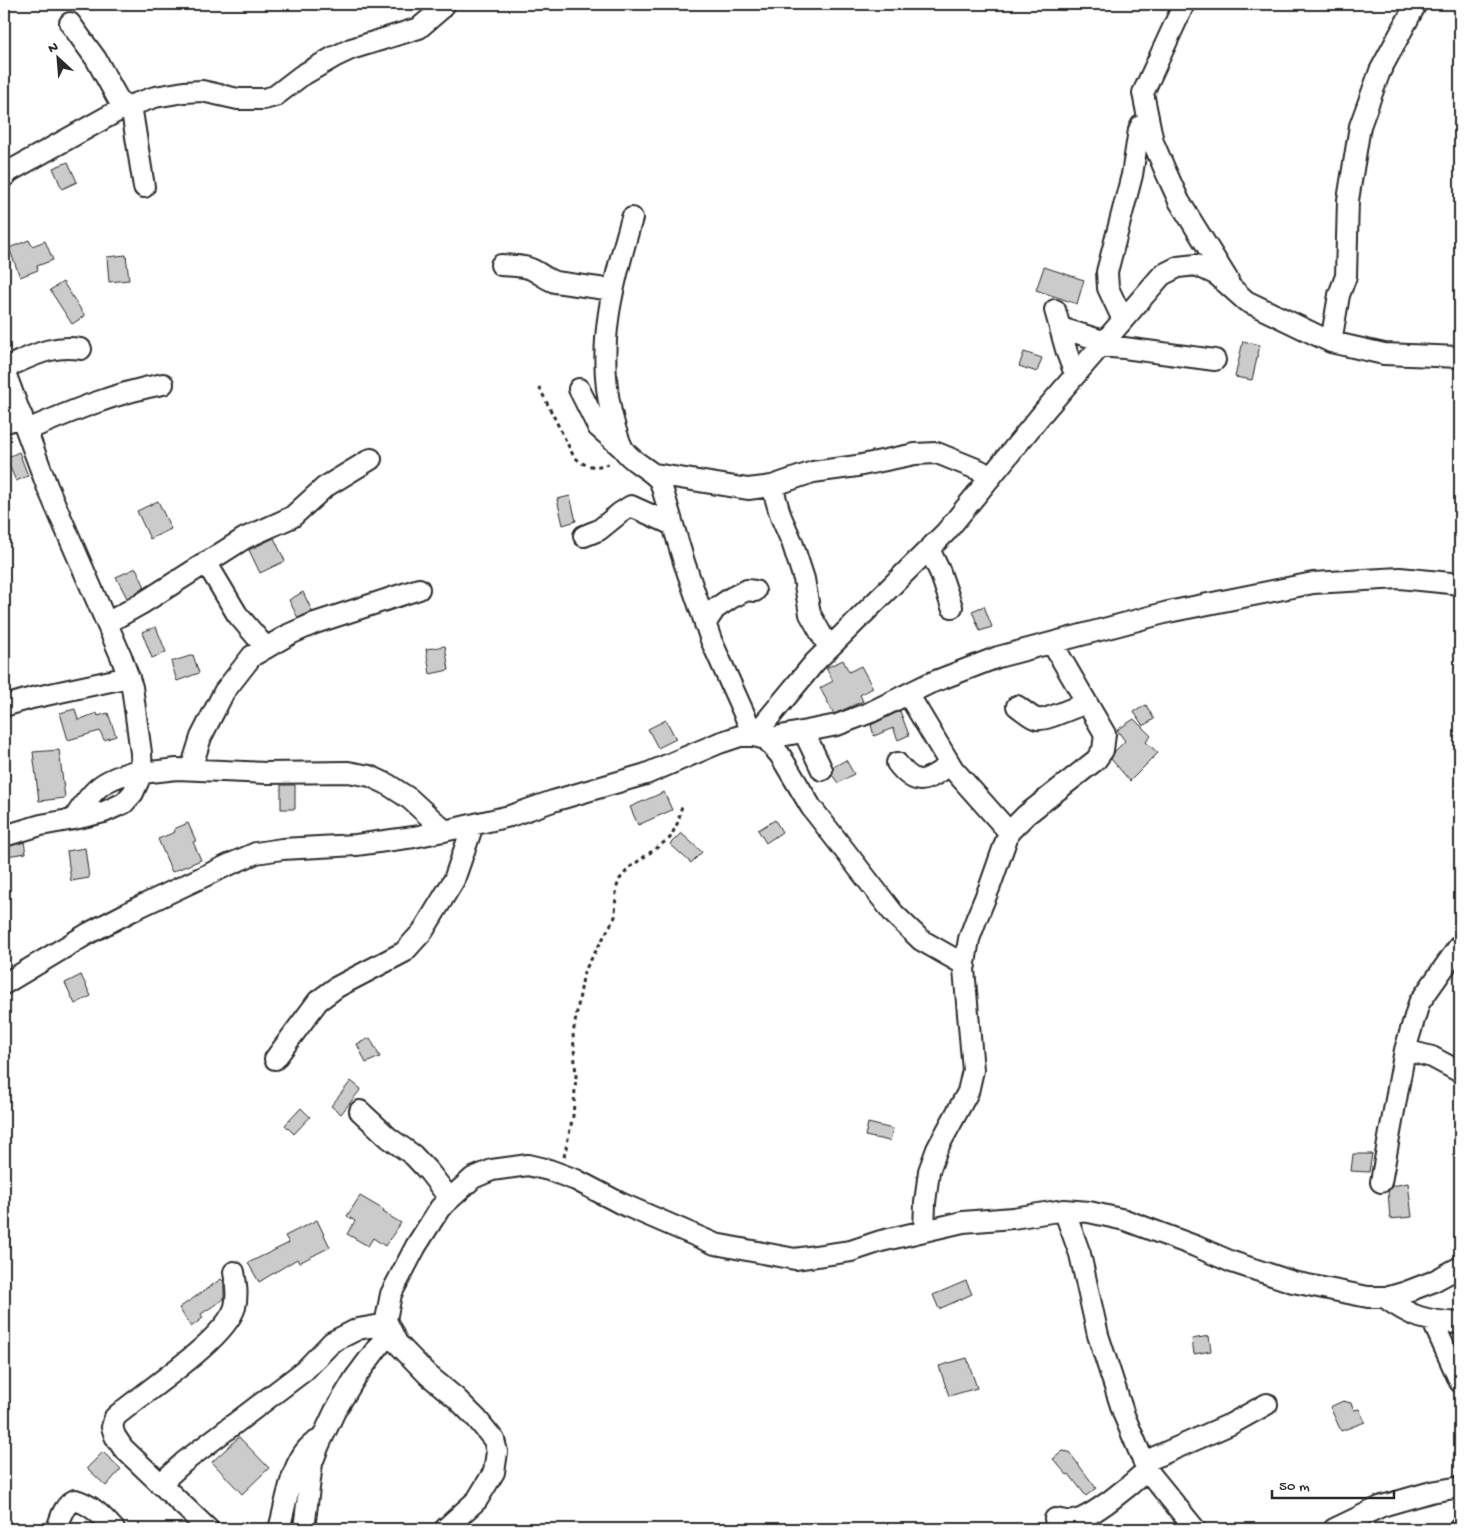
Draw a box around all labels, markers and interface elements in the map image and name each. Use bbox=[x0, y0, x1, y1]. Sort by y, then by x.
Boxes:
north arrow bbox=[32, 32, 82, 82]
text: N bbox=[46, 39, 61, 58]
scale bar bbox=[1272, 1468, 1394, 1500]
text: 50 m bbox=[1279, 1478, 1310, 1496]

